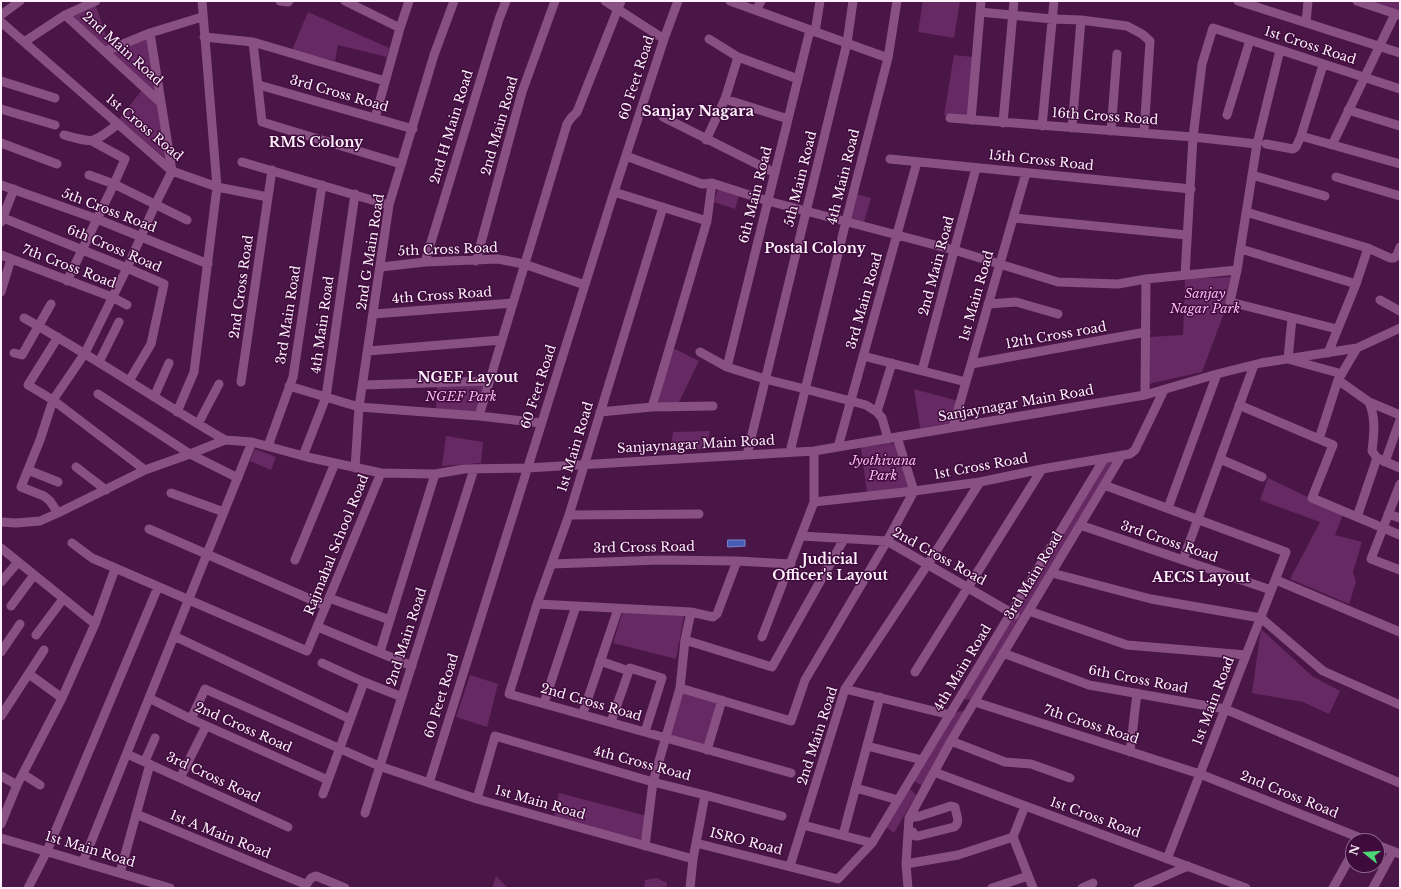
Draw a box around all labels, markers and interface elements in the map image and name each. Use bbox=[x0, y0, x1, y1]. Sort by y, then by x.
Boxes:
street label: 2nd Main Road bbox=[79, 9, 165, 89]
street label: 1st Cross Road bbox=[1262, 24, 1358, 68]
street label: 60 Feet Road bbox=[616, 34, 658, 122]
street label: 2nd H Main Road bbox=[427, 68, 477, 186]
street label: 3rd Cross Road bbox=[288, 72, 390, 116]
street label: 2nd Main Road bbox=[478, 75, 522, 177]
street label: 1st Cross Road bbox=[102, 91, 186, 165]
district label: Sanjay Nagara bbox=[642, 103, 754, 121]
street label: 16th Cross Road bbox=[1051, 105, 1159, 129]
street label: 4th Main Road bbox=[825, 127, 863, 227]
street label: 5th Main Road bbox=[782, 130, 820, 228]
district label: RMS Colony bbox=[269, 135, 363, 151]
street label: 6th Main Road bbox=[736, 145, 776, 245]
street label: 15th Cross Road bbox=[988, 148, 1094, 174]
street label: 5th Cross Road bbox=[59, 186, 159, 236]
street label: 2nd G Main Road bbox=[354, 193, 388, 311]
street label: 2nd Main Road bbox=[916, 214, 958, 318]
street label: 6th Cross Road bbox=[64, 222, 164, 276]
street label: 2nd Cross Road bbox=[227, 234, 257, 340]
street label: 5th Cross Road bbox=[398, 240, 498, 260]
district label: Postal Colony bbox=[764, 241, 866, 257]
street label: 7th Cross Road bbox=[20, 242, 118, 292]
street label: 1st Main Road bbox=[957, 249, 997, 343]
street label: 3rd Main Road bbox=[844, 251, 886, 351]
street label: 3rd Main Road bbox=[274, 265, 304, 365]
street label: 4th Main Road bbox=[308, 275, 338, 375]
street label: 4th Cross Road bbox=[391, 285, 493, 307]
park label: Sanjay Nagar Park bbox=[1170, 286, 1240, 317]
street label: 12th Cross road bbox=[1004, 319, 1108, 353]
street label: 60 Feet Road bbox=[518, 343, 560, 431]
district label: NGEF Layout bbox=[418, 370, 518, 386]
street label: Sanjaynagar Main Road bbox=[937, 383, 1095, 425]
park label: NGEF Park bbox=[425, 389, 497, 405]
street label: 1st Main Road bbox=[555, 400, 597, 494]
street label: Sanjaynagar Main Road bbox=[617, 433, 775, 457]
street label: 1st Cross Road bbox=[933, 451, 1029, 483]
park label: Jyothivana Park bbox=[849, 453, 917, 484]
street label: Rajmahal School Road bbox=[302, 472, 372, 618]
street label: 3rd Cross Road bbox=[1118, 518, 1220, 566]
street label: 2nd Cross Road bbox=[889, 525, 989, 589]
street label: 3rd Main Road bbox=[1002, 529, 1066, 623]
street label: 3rd Cross Road bbox=[593, 539, 695, 557]
district label: Judicial Officer's Layout bbox=[772, 552, 888, 584]
district label: AECS Layout bbox=[1152, 570, 1250, 586]
street label: 2nd Main Road bbox=[384, 586, 430, 688]
street label: 4th Main Road bbox=[931, 622, 995, 714]
street label: 60 Feet Road bbox=[422, 652, 462, 740]
street label: 1st Main Road bbox=[1190, 655, 1238, 747]
street label: 6th Cross Road bbox=[1087, 663, 1189, 697]
street label: 2nd Cross Road bbox=[539, 681, 643, 725]
street label: 2nd Main Road bbox=[795, 685, 841, 787]
street label: 2nd Cross Road bbox=[192, 700, 294, 756]
street label: 7th Cross Road bbox=[1041, 702, 1141, 748]
street label: 4th Cross Road bbox=[592, 743, 692, 785]
street label: 3rd Cross Road bbox=[164, 749, 262, 807]
street label: 2nd Cross Road bbox=[1238, 768, 1340, 822]
street label: 1st Main Road bbox=[493, 783, 587, 823]
street label: 1st Cross Road bbox=[1047, 794, 1143, 842]
street label: 1st A Main Road bbox=[167, 808, 273, 862]
street label: ISRO Road bbox=[708, 825, 784, 859]
street label: 1st Main Road bbox=[43, 829, 137, 871]
north arrow bbox=[1345, 833, 1385, 873]
text: N bbox=[1346, 843, 1363, 857]

